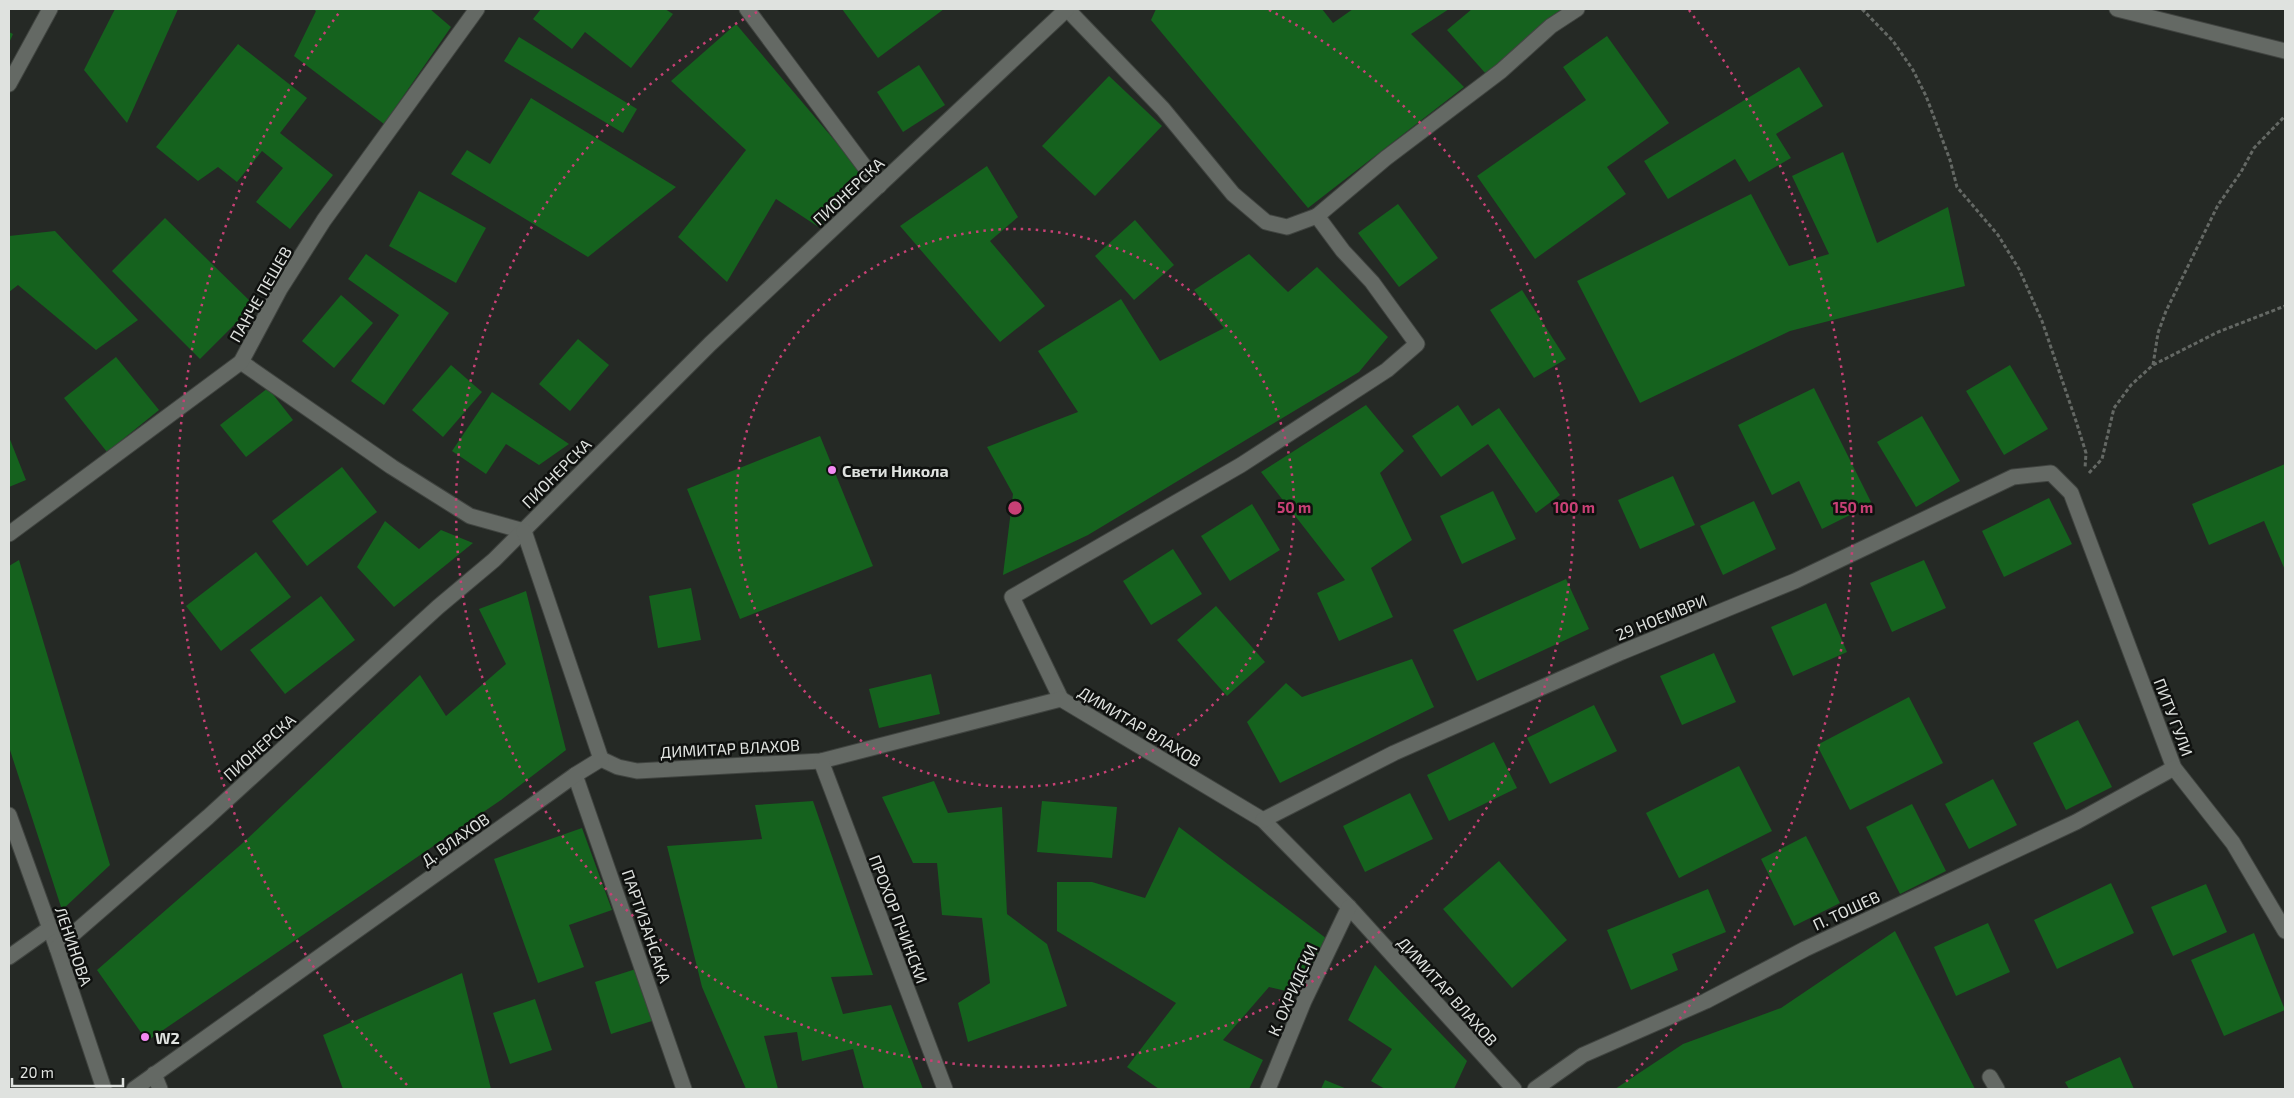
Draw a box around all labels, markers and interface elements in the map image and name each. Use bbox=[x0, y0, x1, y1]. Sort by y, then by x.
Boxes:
street label: ПИОНЕРСКА bbox=[809, 153, 887, 229]
street label: ПАНЧЕ ПЕШЕВ bbox=[225, 243, 295, 345]
street label: ПИОНЕРСКА bbox=[517, 434, 595, 512]
place label: Свети Никола bbox=[842, 461, 949, 480]
marker: Свети Никола bbox=[826, 464, 838, 476]
text: 50 m bbox=[1277, 498, 1311, 516]
text: 100 m bbox=[1553, 498, 1595, 516]
text: 150 m bbox=[1833, 498, 1873, 516]
centre of rings bbox=[1006, 499, 1024, 517]
street label: 29 НОЕМВРИ bbox=[1613, 590, 1709, 644]
street label: ПИТУ ГУЛИ bbox=[2150, 675, 2198, 759]
street label: ДИМИТАР ВЛАХОВ bbox=[1075, 682, 1205, 770]
street label: ПИОНЕРСКА bbox=[219, 710, 299, 784]
street label: ДИМИТАР ВЛАХОВ bbox=[660, 735, 800, 761]
street label: Д. ВЛАХОВ bbox=[417, 809, 493, 869]
street label: ПРОХОР ПЧИНСКИ bbox=[866, 852, 932, 986]
street label: ПАРТИЗАНСАКА bbox=[619, 867, 675, 985]
street label: П. ТОШЕВ bbox=[1810, 886, 1882, 934]
street label: ЛЕНИНОВА bbox=[52, 904, 96, 988]
street label: ДИМИТАР ВЛАХОВ bbox=[1394, 933, 1502, 1049]
street label: К. ОХРИДСКИ bbox=[1263, 941, 1321, 1039]
place label: W2 bbox=[155, 1028, 180, 1047]
marker: W2 bbox=[139, 1031, 151, 1043]
scale bar bbox=[12, 1056, 124, 1088]
text: 20 m bbox=[20, 1063, 54, 1081]

